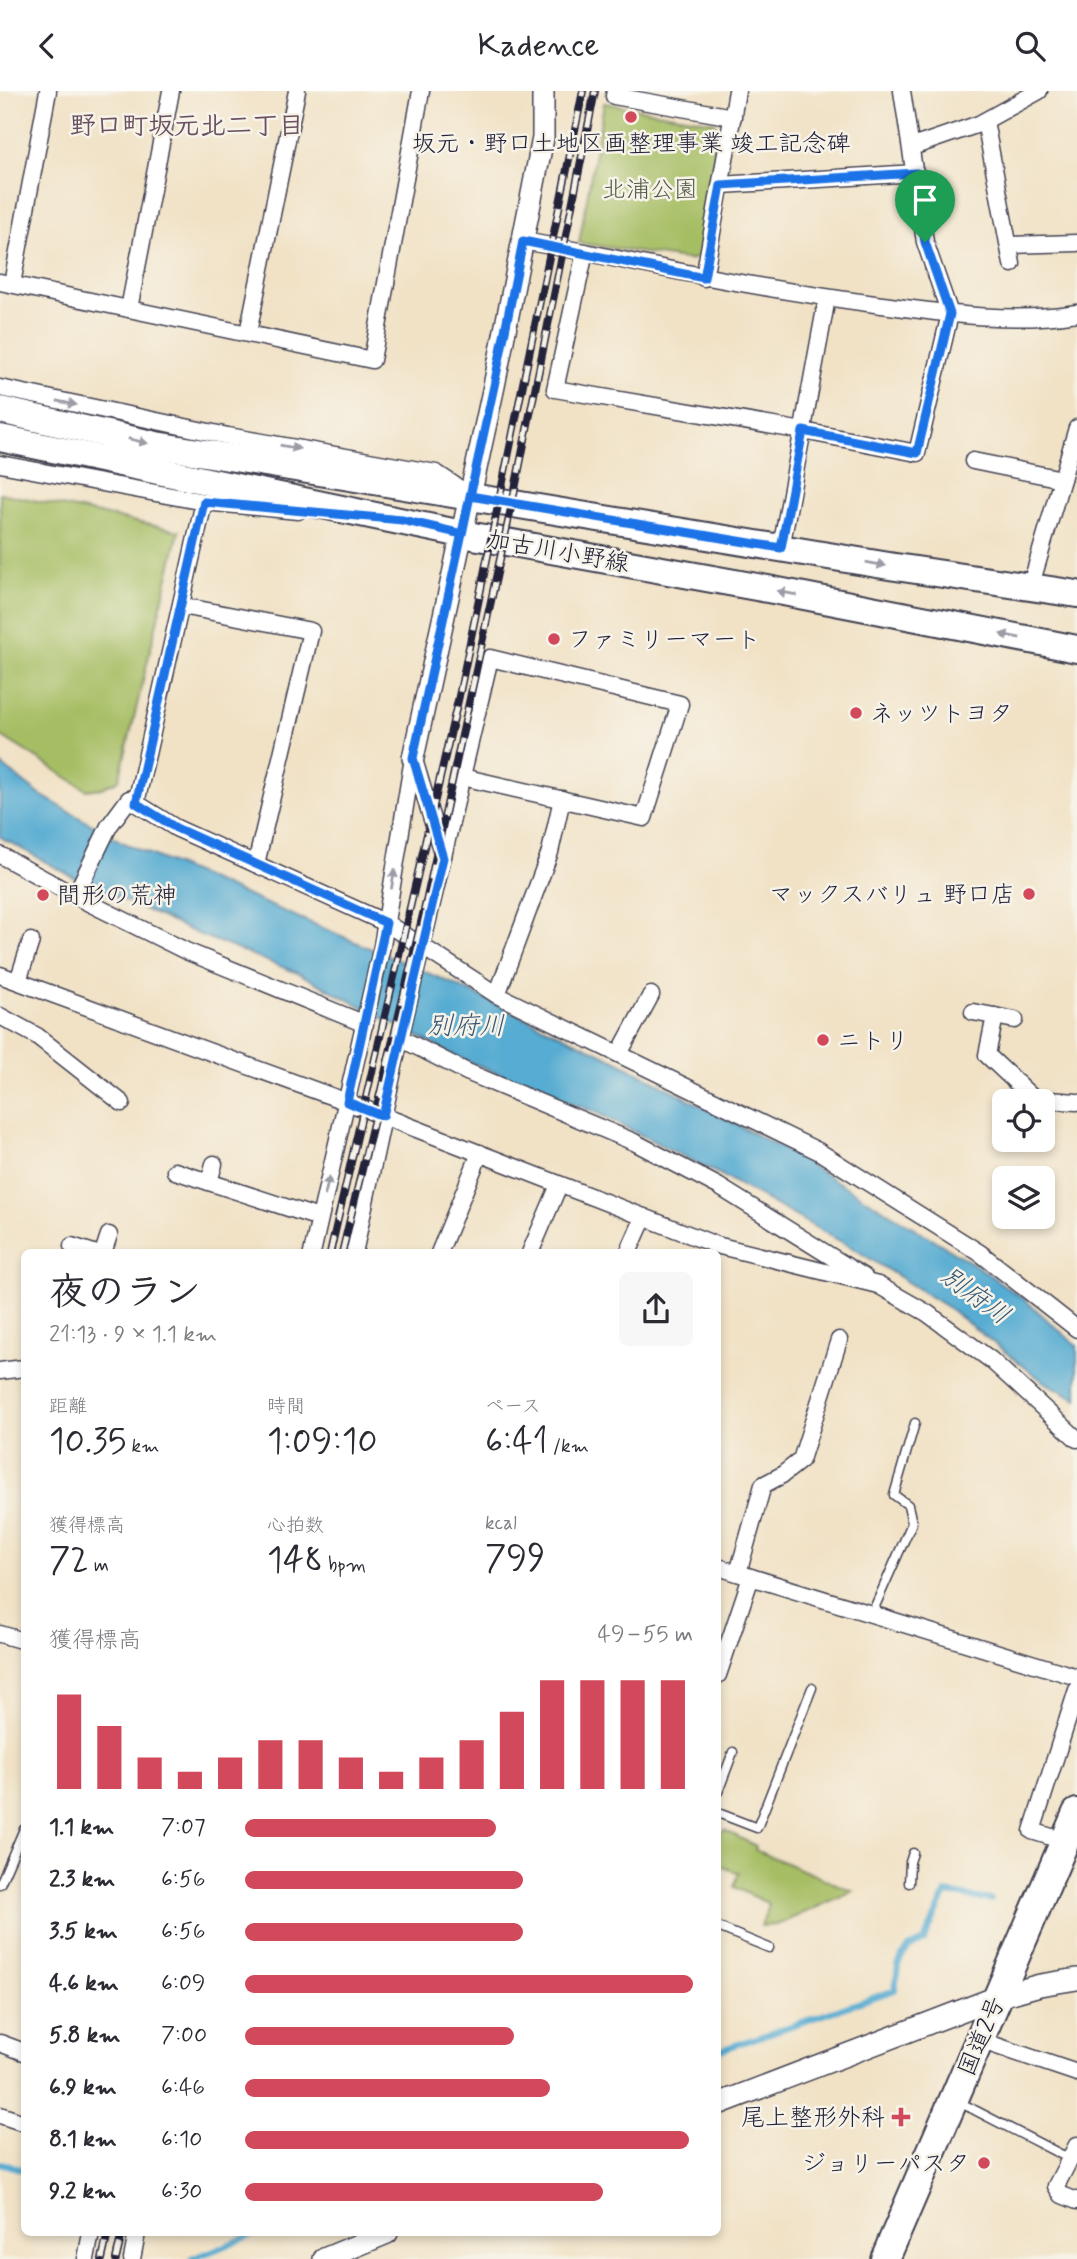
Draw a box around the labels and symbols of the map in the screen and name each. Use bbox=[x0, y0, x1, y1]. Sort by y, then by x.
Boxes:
marker: 坂元・野口土地区画整理事業 竣工記念碑 bbox=[623, 109, 639, 125]
district label: 野口町坂元北二丁目 bbox=[70, 110, 304, 144]
place label: 坂元・野口土地区画整理事業 竣工記念碑 bbox=[412, 129, 850, 160]
pin bbox=[895, 170, 955, 242]
park label: 北浦公園 bbox=[602, 175, 698, 206]
one-way arrow bbox=[56, 397, 78, 408]
one-way arrow bbox=[127, 435, 149, 446]
one-way arrow bbox=[279, 442, 301, 453]
street label: 加古川小野線 bbox=[484, 525, 631, 580]
one-way arrow bbox=[865, 559, 887, 570]
one-way arrow bbox=[776, 587, 798, 598]
place label: ファミリーマート bbox=[568, 625, 760, 656]
one-way arrow bbox=[999, 630, 1021, 641]
marker: ファミリーマート bbox=[546, 631, 562, 647]
place label: ネッツトヨタ bbox=[870, 699, 1013, 730]
marker: ネッツトヨタ bbox=[848, 705, 864, 721]
one-way arrow bbox=[388, 868, 399, 890]
place label: マックスバリュ 野口店 bbox=[769, 880, 1015, 911]
place label: 間形の荒神 bbox=[57, 881, 177, 912]
marker: マックスバリュ 野口店 bbox=[1021, 886, 1037, 902]
marker: 間形の荒神 bbox=[35, 887, 51, 903]
water label: 別府川 bbox=[427, 1010, 505, 1044]
place label: ニトリ bbox=[837, 1026, 909, 1057]
marker: ニトリ bbox=[815, 1032, 831, 1048]
one-way arrow bbox=[322, 1175, 333, 1197]
water label: 別府川 bbox=[933, 1260, 1016, 1333]
street label: 国道2号 bbox=[952, 1992, 1013, 2081]
place label: 尾上整形外科 bbox=[741, 2103, 885, 2134]
marker: 尾上整形外科 bbox=[891, 2107, 911, 2127]
place label: ジョリーパスタ bbox=[802, 2149, 970, 2180]
marker: ジョリーパスタ bbox=[976, 2155, 992, 2171]

